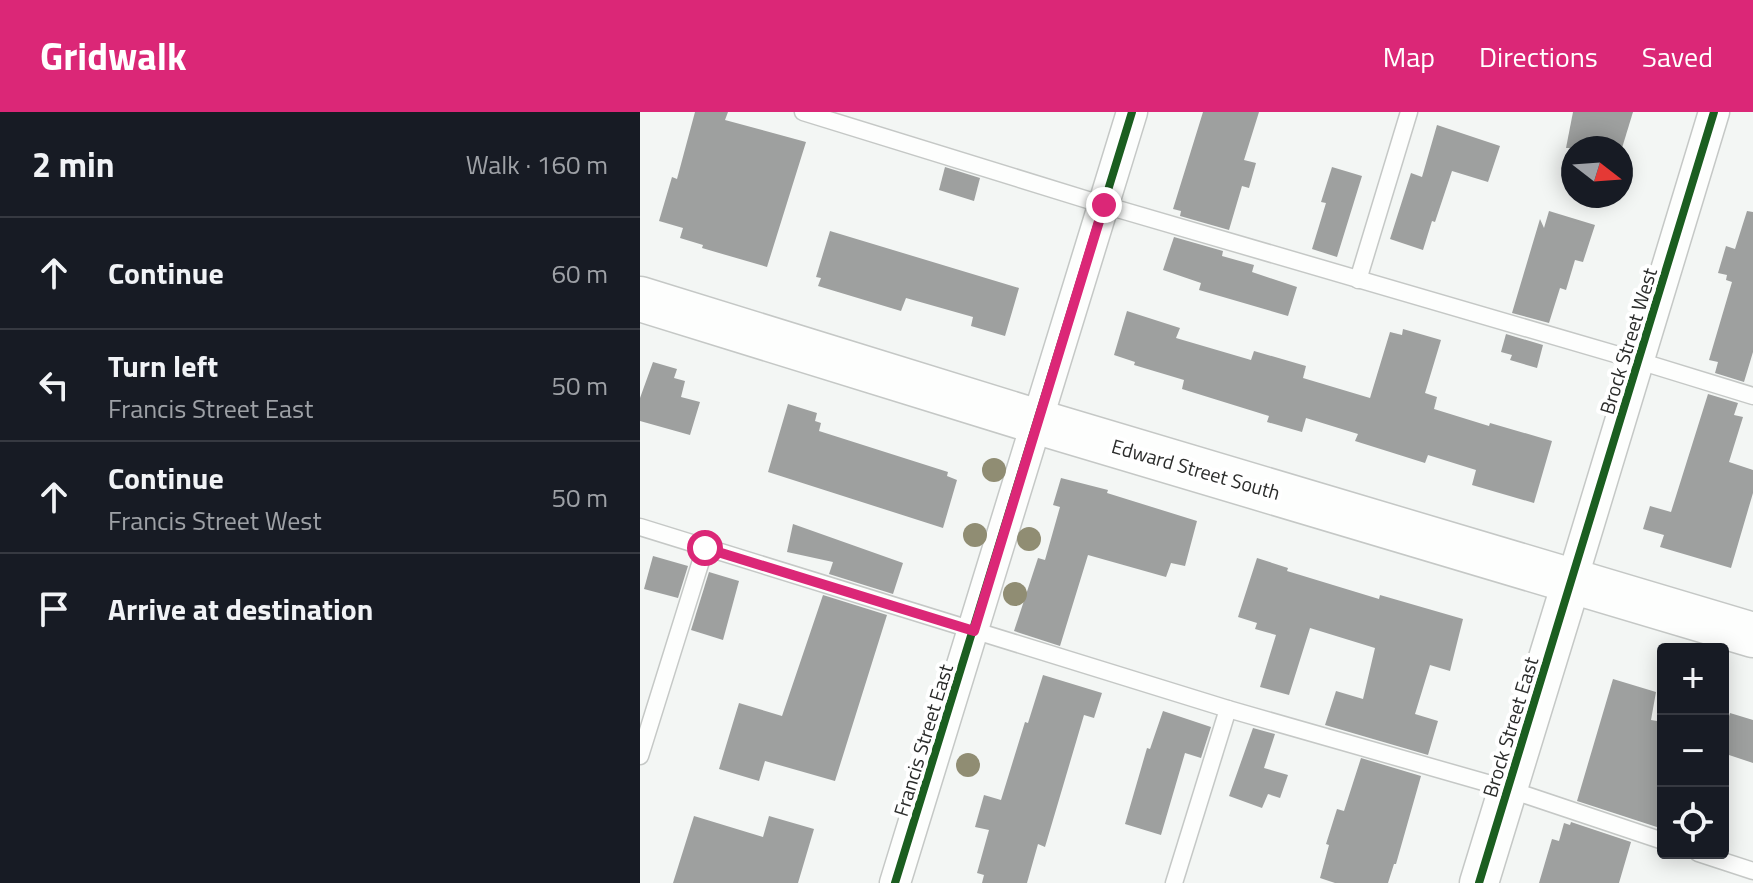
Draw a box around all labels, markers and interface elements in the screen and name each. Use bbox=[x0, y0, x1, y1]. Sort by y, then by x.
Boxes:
text: Gridwalk bbox=[40, 27, 187, 85]
text: Map bbox=[1383, 35, 1435, 78]
text: Directions bbox=[1479, 35, 1598, 78]
text: Saved bbox=[1642, 35, 1713, 78]
north arrow bbox=[1561, 136, 1633, 208]
text: 2 min bbox=[32, 138, 115, 190]
text: Walk · 160 m bbox=[466, 145, 608, 184]
route end bbox=[1086, 187, 1122, 223]
text: Continue bbox=[108, 250, 224, 296]
icon: ahead bbox=[32, 251, 76, 295]
text: 60 m bbox=[551, 254, 608, 293]
street label: Brock Street West bbox=[1591, 264, 1665, 418]
text: Turn left bbox=[108, 343, 218, 389]
icon: left bbox=[32, 363, 76, 407]
text: 50 m bbox=[551, 366, 608, 405]
text: Francis Street East bbox=[108, 389, 313, 428]
street label: Edward Street South bbox=[1108, 430, 1284, 508]
text: Continue bbox=[108, 455, 224, 501]
icon: ahead bbox=[32, 475, 76, 519]
text: 50 m bbox=[551, 478, 608, 517]
text: Francis Street West bbox=[108, 501, 322, 540]
route start bbox=[687, 530, 723, 566]
text: Arrive at destination bbox=[108, 586, 373, 632]
icon: arrive bbox=[32, 587, 76, 631]
map controls bbox=[1657, 643, 1729, 859]
button: + bbox=[1657, 643, 1729, 715]
street label: Brock Street East bbox=[1474, 653, 1546, 801]
street label: Francis Street East bbox=[885, 660, 961, 820]
button: − bbox=[1657, 715, 1729, 787]
button: locate bbox=[1657, 787, 1729, 859]

